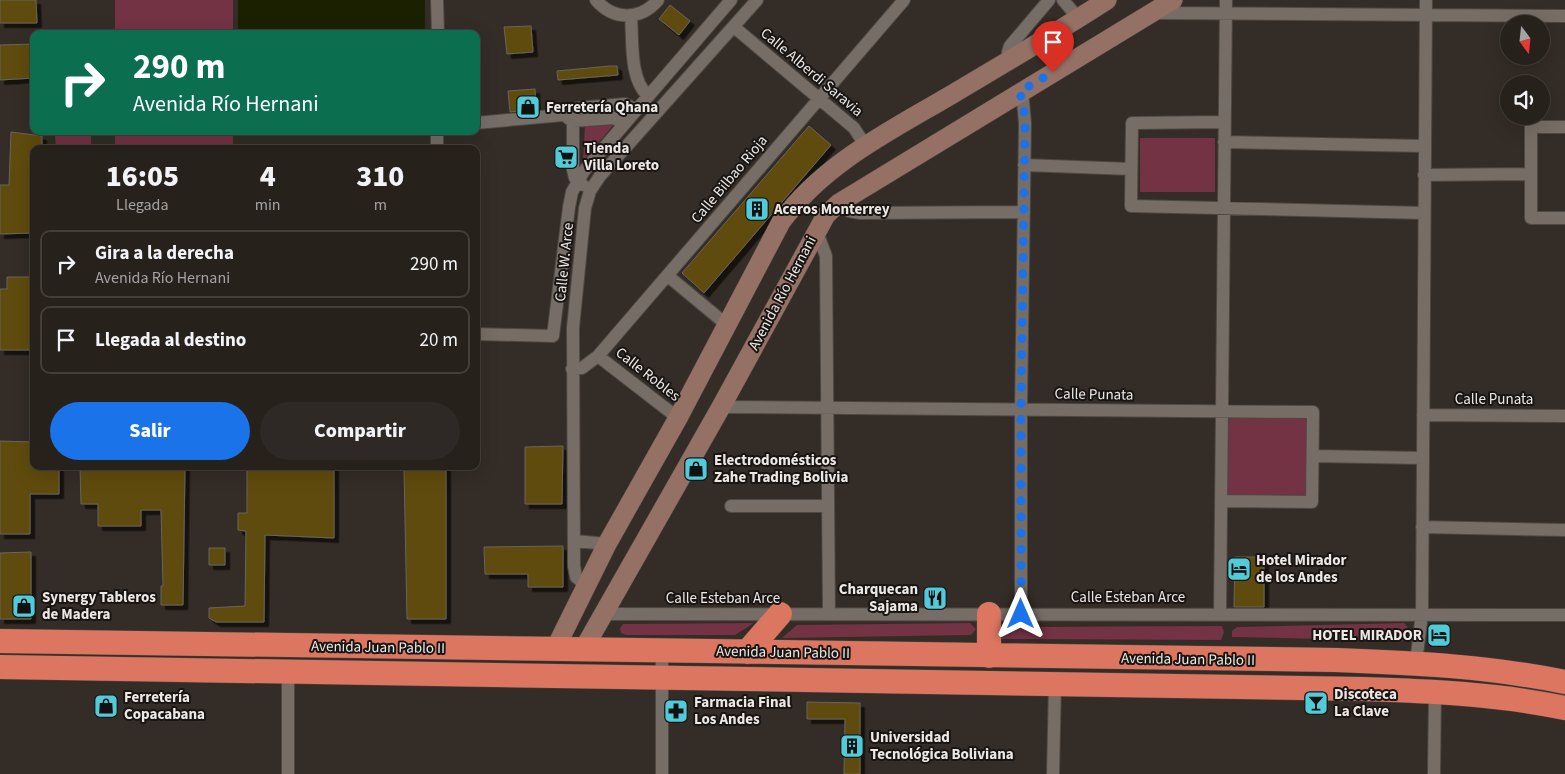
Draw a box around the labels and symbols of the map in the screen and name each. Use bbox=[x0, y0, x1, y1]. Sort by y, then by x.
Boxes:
north arrow bbox=[1500, 15, 1550, 65]
pin bbox=[1032, 21, 1074, 72]
street label: Calle Alberdi Saravia bbox=[756, 23, 868, 122]
shop icon: Ferretería Qhana bbox=[515, 94, 541, 120]
place label: Ferretería Qhana bbox=[546, 97, 658, 118]
street label: Calle Bilbao Rioja bbox=[686, 131, 772, 228]
place label: Tienda Villa Loreto bbox=[583, 138, 659, 176]
supermarket icon: Tienda Villa Loreto bbox=[553, 144, 579, 170]
building icon: Aceros Monterrey bbox=[744, 196, 770, 222]
place label: Aceros Monterrey bbox=[773, 199, 890, 220]
street label: Calle W. Arce bbox=[550, 221, 579, 303]
street label: Avenida Río Hernani bbox=[743, 232, 821, 354]
street label: Calle Robles bbox=[611, 343, 684, 406]
street label: Calle Punata bbox=[1054, 383, 1134, 406]
street label: Calle Punata bbox=[1455, 389, 1533, 410]
place label: Electrodomésticos Zahe Trading Bolivia bbox=[714, 450, 848, 488]
shop icon: Electrodomésticos Zahe Trading Bolivia bbox=[683, 456, 709, 482]
place label: Hotel Mirador de los Andes bbox=[1256, 550, 1347, 588]
hotel icon: Hotel Mirador de los Andes bbox=[1226, 556, 1252, 582]
place label: Charquecan Sajama bbox=[839, 579, 918, 617]
restaurant icon: Charquecan Sajama bbox=[922, 585, 948, 611]
place label: Synergy Tableros de Madera bbox=[42, 587, 156, 625]
position arrow bbox=[994, 587, 1046, 639]
street label: Calle Esteban Arce bbox=[1071, 587, 1185, 608]
street label: Calle Esteban Arce bbox=[666, 588, 780, 609]
shop icon: Synergy Tableros de Madera bbox=[11, 593, 37, 619]
hotel icon: HOTEL MIRADOR bbox=[1426, 622, 1452, 648]
place label: HOTEL MIRADOR bbox=[1312, 625, 1422, 646]
street label: Avenida Juan Pablo II bbox=[311, 636, 445, 659]
street label: Avenida Juan Pablo II bbox=[716, 641, 850, 664]
street label: Avenida Juan Pablo II bbox=[1121, 648, 1255, 671]
place label: Discoteca La Clave bbox=[1334, 684, 1397, 722]
place label: Ferretería Copacabana bbox=[124, 687, 205, 725]
bar icon: Discoteca La Clave bbox=[1303, 690, 1329, 716]
place label: Farmacia Final Los Andes bbox=[694, 692, 791, 730]
shop icon: Ferretería Copacabana bbox=[93, 693, 119, 719]
pharmacy icon: Farmacia Final Los Andes bbox=[663, 698, 689, 724]
place label: Universidad Tecnológica Boliviana bbox=[870, 727, 1014, 765]
building icon: Universidad Tecnológica Boliviana bbox=[839, 733, 865, 759]

